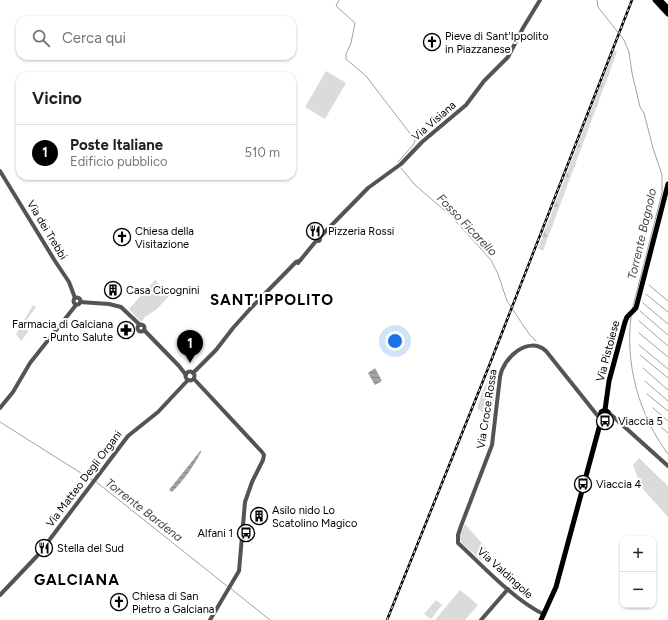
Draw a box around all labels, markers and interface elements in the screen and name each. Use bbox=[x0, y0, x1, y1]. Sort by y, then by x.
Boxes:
search box bbox=[16, 16, 296, 60]
icon: search bbox=[30, 27, 52, 49]
text: Cerca qui bbox=[62, 29, 126, 47]
place label: Pieve di Sant'Ippolito in Piazzanese bbox=[445, 30, 549, 56]
church icon: Pieve di Sant'Ippolito in Piazzanese bbox=[422, 32, 442, 52]
text: Vicino bbox=[32, 88, 82, 108]
street label: Via Visiana bbox=[409, 98, 459, 144]
text: Poste Italiane bbox=[70, 136, 163, 154]
text: 1 bbox=[42, 145, 48, 160]
text: 510 m bbox=[245, 145, 280, 160]
text: Edificio pubblico bbox=[70, 154, 168, 169]
water label: Torrente Bagnolo bbox=[625, 187, 659, 281]
water label: Fosso Ficarello bbox=[434, 191, 500, 259]
street label: Via dei Trebbi bbox=[24, 198, 70, 262]
restaurant icon: Pizzeria Rossi bbox=[305, 221, 325, 241]
place label: Chiesa della Visitazione bbox=[135, 225, 194, 251]
place label: Pizzeria Rossi bbox=[328, 225, 394, 238]
church icon: Chiesa della Visitazione bbox=[112, 227, 132, 247]
building icon: Casa Cicognini bbox=[103, 280, 123, 300]
place label: Casa Cicognini bbox=[126, 284, 200, 297]
district label: SANT'IPPOLITO bbox=[210, 291, 334, 309]
place label: Farmacia di Galciana - Punto Salute bbox=[12, 318, 113, 344]
street label: Via Pistoiese bbox=[594, 319, 622, 383]
pharmacy icon: Farmacia di Galciana - Punto Salute bbox=[116, 320, 136, 340]
pin: 1 bbox=[177, 330, 203, 363]
your location bbox=[385, 331, 405, 351]
street label: Via Croce Rossa bbox=[474, 368, 500, 450]
bus stop icon: Viaccia 5 bbox=[595, 411, 615, 431]
place label: Viaccia 5 bbox=[618, 415, 663, 428]
street label: Via Matteo Degli Organi bbox=[43, 428, 125, 530]
bus stop icon: Viaccia 4 bbox=[573, 474, 593, 494]
water label: Torrente Bardena bbox=[103, 475, 185, 545]
place label: Viaccia 4 bbox=[596, 478, 642, 491]
place label: Asilo nido Lo Scatolino Magico bbox=[272, 504, 357, 530]
building icon: Asilo nido Lo Scatolino Magico bbox=[249, 506, 269, 526]
bus stop icon: Alfani 1 bbox=[236, 523, 256, 543]
place label: Alfani 1 bbox=[198, 527, 233, 540]
map controls bbox=[620, 536, 656, 608]
button: + bbox=[620, 536, 656, 572]
restaurant icon: Stella del Sud bbox=[34, 538, 54, 558]
place label: Stella del Sud bbox=[57, 542, 124, 555]
street label: Via Valdingole bbox=[475, 545, 535, 601]
district label: GALCIANA bbox=[34, 571, 120, 589]
button: − bbox=[620, 572, 656, 608]
place label: Chiesa di San Pietro a Galciana bbox=[132, 590, 214, 616]
church icon: Chiesa di San Pietro a Galciana bbox=[109, 592, 129, 612]

